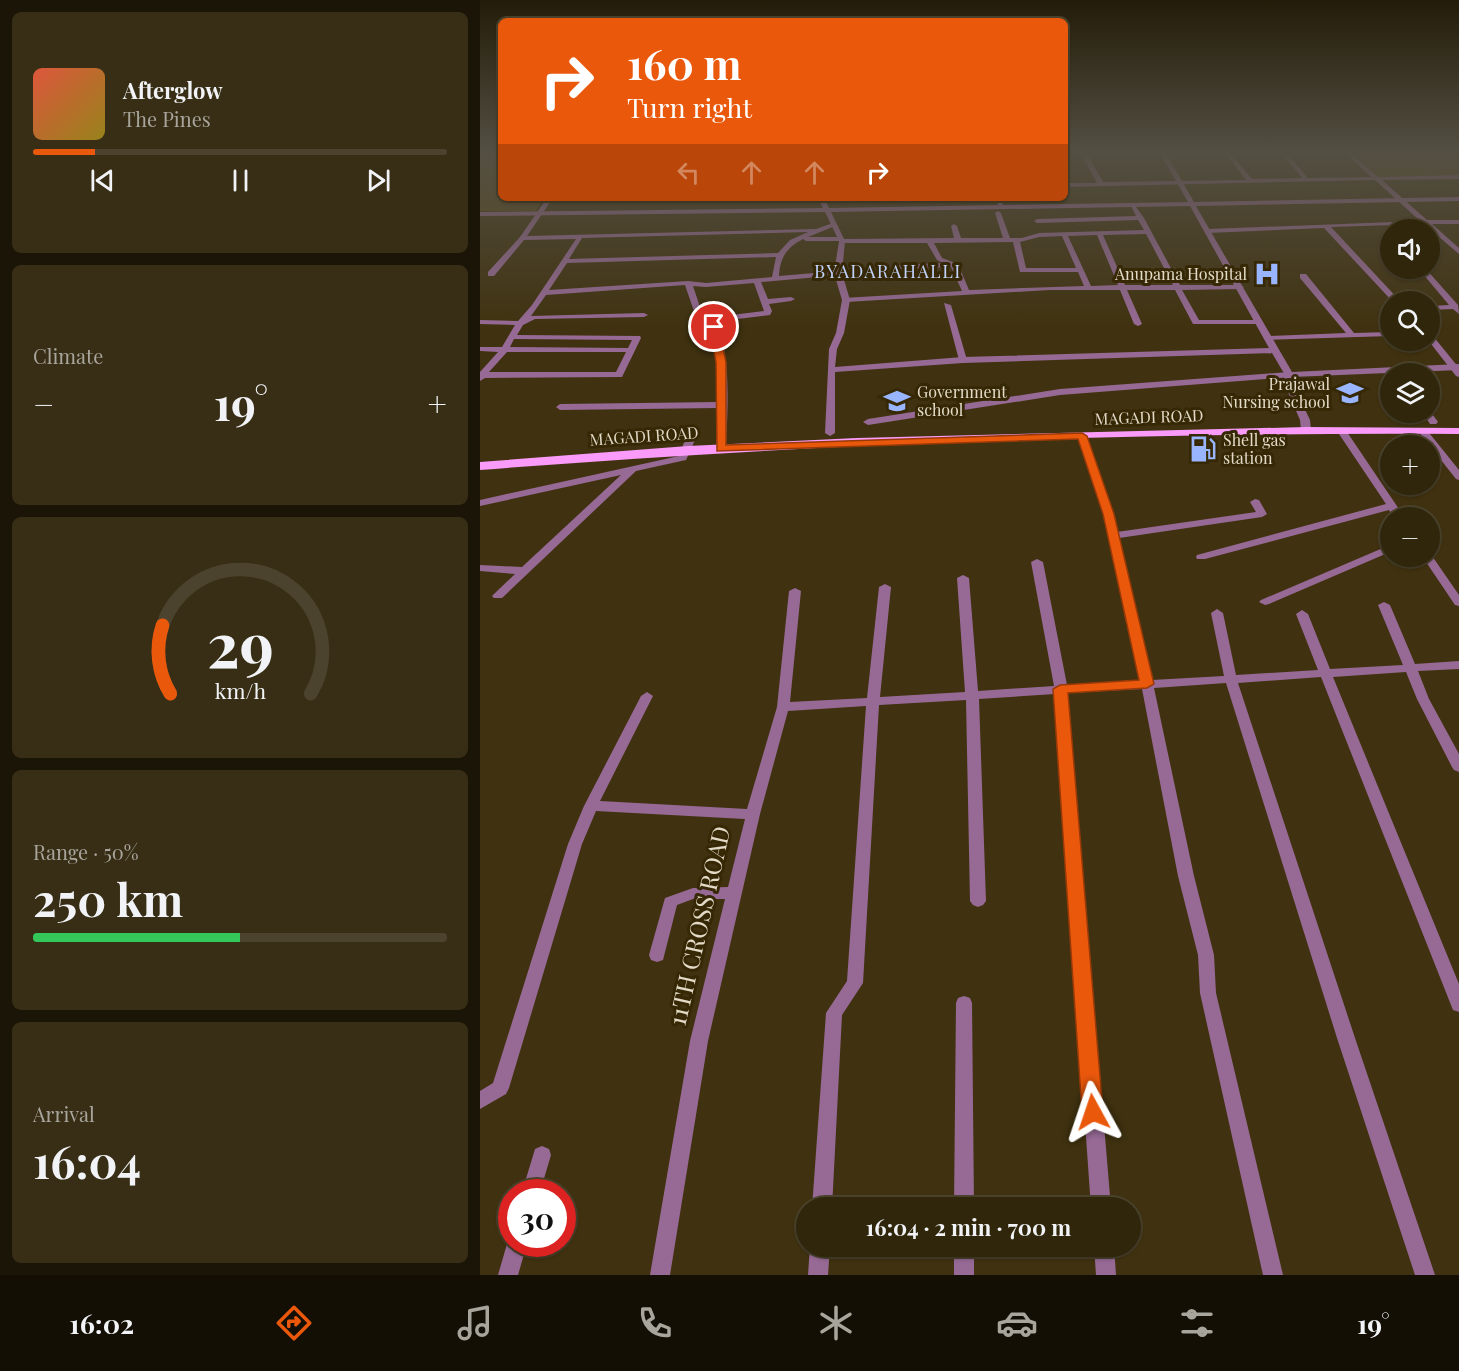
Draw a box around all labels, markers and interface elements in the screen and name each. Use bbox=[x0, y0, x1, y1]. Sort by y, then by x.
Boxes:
text: 160 m bbox=[627, 35, 742, 91]
icon: right bbox=[528, 42, 606, 120]
text: Afterglow bbox=[123, 75, 223, 105]
text: Turn right bbox=[627, 89, 752, 125]
text: The Pines bbox=[123, 105, 211, 132]
icon: left bbox=[672, 156, 705, 189]
icon: ahead bbox=[735, 156, 768, 189]
icon: ahead bbox=[798, 156, 831, 189]
icon: right bbox=[861, 156, 894, 189]
icon: previous bbox=[86, 164, 119, 197]
icon: pause bbox=[224, 164, 257, 197]
icon: next bbox=[362, 164, 395, 197]
map controls bbox=[1380, 219, 1440, 567]
button: sound bbox=[1380, 219, 1440, 279]
district label: BYADARAHALLI bbox=[814, 259, 962, 283]
hospital icon: Anupama Hospital bbox=[1252, 259, 1282, 289]
place label: Anupama Hospital bbox=[1114, 263, 1247, 284]
button: search bbox=[1380, 291, 1440, 351]
pin bbox=[688, 301, 739, 352]
icon: arrive bbox=[697, 310, 730, 343]
text: Climate bbox=[33, 342, 103, 369]
button: layers bbox=[1380, 363, 1440, 423]
text: 19° bbox=[214, 372, 268, 432]
place label: Prajawal Nursing school bbox=[1223, 373, 1330, 412]
school or university icon: Prajawal Nursing school bbox=[1335, 378, 1365, 408]
text: − bbox=[33, 381, 54, 425]
text: + bbox=[428, 381, 447, 425]
place label: Government school bbox=[917, 381, 1007, 420]
school or university icon: Government school bbox=[882, 386, 912, 416]
street label: MAGADI ROAD bbox=[1094, 404, 1204, 429]
street label: MAGADI ROAD bbox=[589, 421, 699, 450]
place label: Shell gas station bbox=[1223, 429, 1286, 468]
fuel station icon: Shell gas station bbox=[1188, 434, 1218, 464]
button: + bbox=[1380, 435, 1440, 495]
button: − bbox=[1380, 507, 1440, 567]
text: 29 bbox=[206, 601, 274, 685]
text: km/h bbox=[214, 677, 266, 705]
street label: 11TH CROSS ROAD bbox=[660, 823, 737, 1028]
text: Range · 50% bbox=[33, 838, 139, 865]
text: 250 km bbox=[33, 868, 183, 928]
position arrow bbox=[1061, 1080, 1125, 1144]
text: Arrival bbox=[33, 1100, 95, 1127]
text: 16:04 bbox=[33, 1130, 141, 1190]
speed limit sign: 30 bbox=[498, 1179, 576, 1257]
text: 16:04 · 2 min · 700 m bbox=[866, 1212, 1071, 1242]
icon: directions bbox=[273, 1302, 315, 1344]
icon: music bbox=[454, 1302, 496, 1344]
icon: phone bbox=[634, 1302, 676, 1344]
icon: climate bbox=[815, 1302, 857, 1344]
icon: car bbox=[996, 1302, 1038, 1344]
icon: filters bbox=[1176, 1302, 1218, 1344]
text: 16:02 bbox=[69, 1305, 134, 1341]
text: 19° bbox=[1357, 1305, 1390, 1341]

